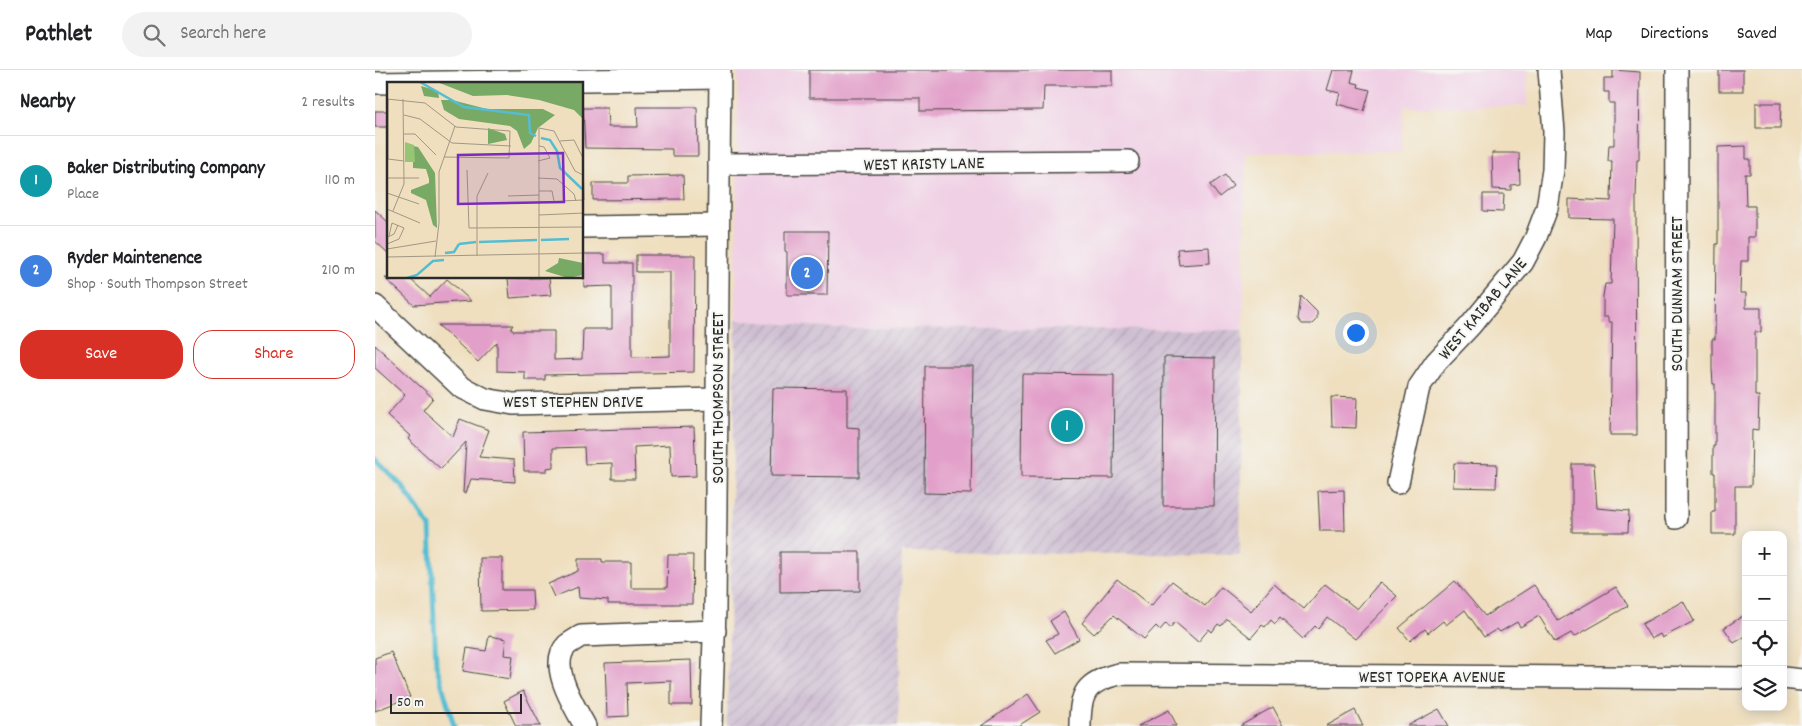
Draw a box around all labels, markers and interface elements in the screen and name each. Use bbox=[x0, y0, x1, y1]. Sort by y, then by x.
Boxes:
search box bbox=[122, 12, 472, 57]
text: Pathlet bbox=[25, 18, 92, 52]
icon: search bbox=[140, 21, 168, 49]
text: Search here bbox=[180, 21, 266, 48]
text: Map bbox=[1585, 22, 1612, 47]
text: Directions bbox=[1640, 22, 1709, 47]
text: Saved bbox=[1737, 22, 1777, 47]
inset map bbox=[387, 82, 584, 279]
text: Nearby bbox=[20, 88, 75, 118]
text: 2 results bbox=[301, 91, 355, 114]
street label: WEST KRISTY LANE bbox=[864, 152, 985, 179]
text: Baker Distributing Company bbox=[67, 156, 265, 183]
text: 1 bbox=[34, 169, 38, 192]
text: 110 m bbox=[325, 169, 355, 192]
text: Place bbox=[67, 183, 99, 206]
street label: SOUTH DUNNAM STREET bbox=[1666, 216, 1691, 372]
text: Ryder Maintenence bbox=[67, 246, 202, 273]
street label: WEST KAIBAB LANE bbox=[1434, 253, 1534, 366]
pin: 2 bbox=[791, 254, 823, 292]
text: 2 bbox=[33, 259, 40, 282]
text: 210 m bbox=[321, 259, 355, 282]
text: Shop · South Thompson Street bbox=[67, 273, 248, 296]
street label: SOUTH THOMPSON STREET bbox=[707, 312, 732, 484]
your location bbox=[1343, 320, 1369, 346]
button: Save bbox=[20, 330, 183, 379]
button: Share bbox=[193, 330, 355, 379]
street label: WEST STEPHEN DRIVE bbox=[503, 391, 643, 416]
pin: 1 bbox=[1051, 407, 1083, 445]
map controls bbox=[1742, 531, 1787, 711]
button: + bbox=[1742, 531, 1787, 576]
button: − bbox=[1742, 576, 1787, 621]
button: locate bbox=[1742, 621, 1787, 666]
street label: WEST TOPEKA AVENUE bbox=[1359, 666, 1505, 691]
button: layers bbox=[1742, 666, 1787, 711]
scale bar bbox=[390, 691, 523, 714]
text: 50 m bbox=[397, 693, 424, 713]

